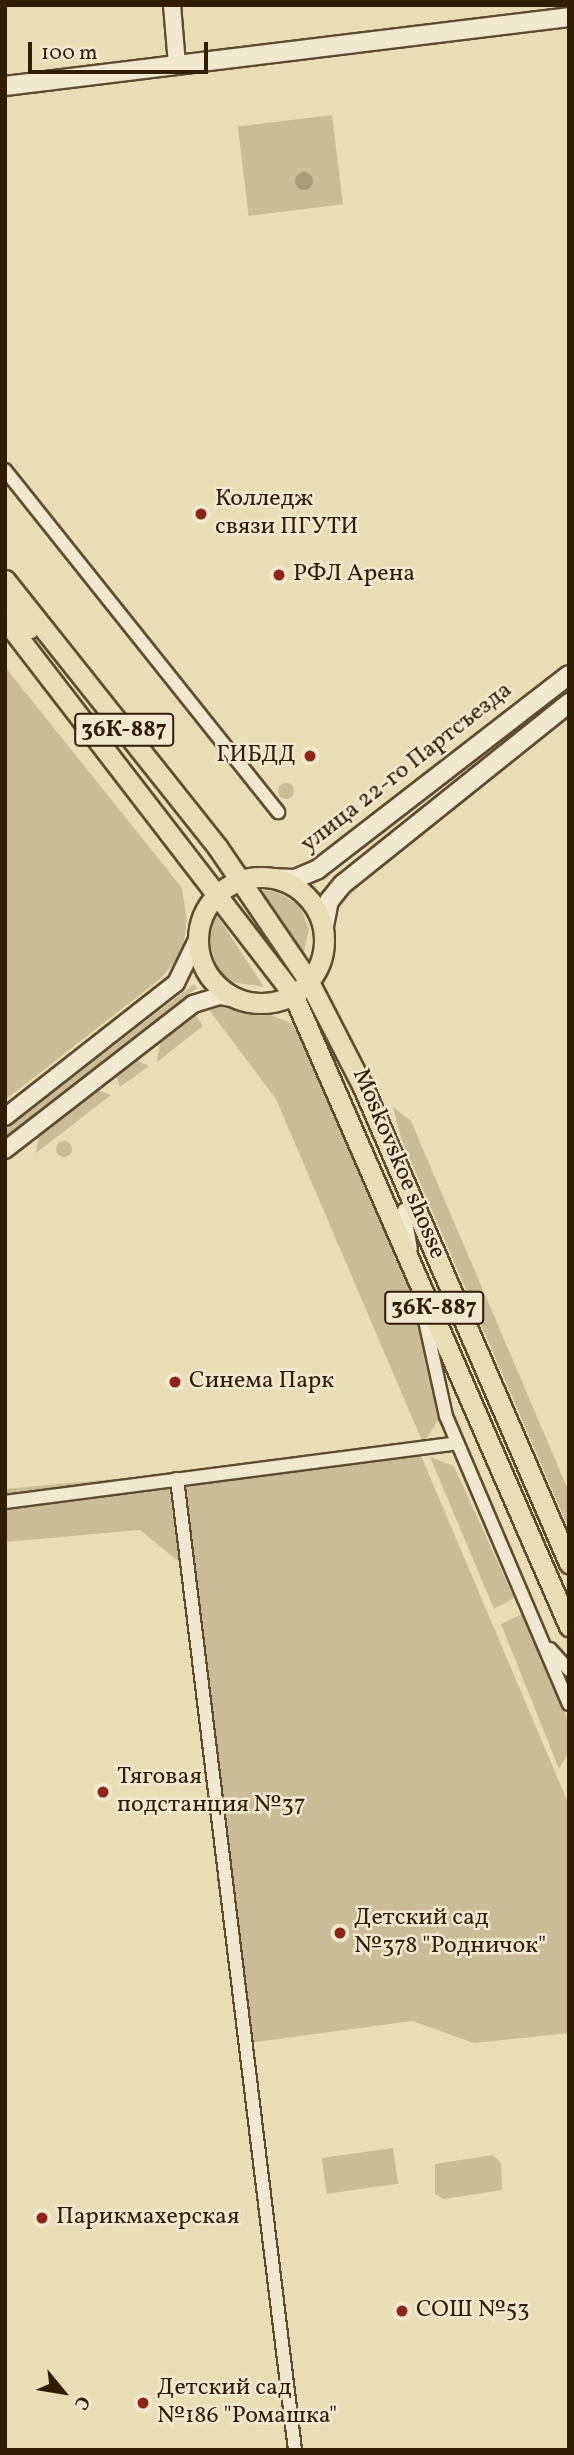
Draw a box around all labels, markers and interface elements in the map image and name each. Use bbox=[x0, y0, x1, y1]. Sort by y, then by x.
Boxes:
scale bar bbox=[32, 28, 212, 72]
text: 100 m bbox=[41, 39, 98, 68]
place label: Колледж связи ПГУТИ bbox=[215, 486, 358, 542]
marker: Колледж связи ПГУТИ bbox=[193, 506, 209, 522]
place label: РФЛ Арена bbox=[293, 561, 415, 589]
marker: РФЛ Арена bbox=[271, 567, 287, 583]
street label: улица 22-го Партсъезда bbox=[296, 676, 518, 860]
road number: 36К-887 bbox=[73, 710, 175, 750]
place label: ГИБДД bbox=[216, 742, 296, 770]
marker: ГИБДД bbox=[302, 748, 318, 764]
street label: Moskovskoe shosse bbox=[345, 1064, 451, 1264]
road number: 36К-887 bbox=[383, 1288, 485, 1328]
place label: Синема Парк bbox=[189, 1368, 334, 1396]
marker: Синема Парк bbox=[167, 1374, 183, 1390]
place label: Тяговая подстанция №37 bbox=[117, 1764, 306, 1820]
marker: Тяговая подстанция №37 bbox=[95, 1784, 111, 1800]
place label: Детский сад №378 "Родничок" bbox=[354, 1905, 546, 1961]
marker: Детский сад №378 "Родничок" bbox=[332, 1925, 348, 1941]
place label: Парикмахерская bbox=[56, 2204, 239, 2232]
marker: Парикмахерская bbox=[34, 2210, 50, 2226]
place label: СОШ №53 bbox=[416, 2297, 530, 2325]
marker: СОШ №53 bbox=[394, 2303, 410, 2319]
north arrow bbox=[28, 2357, 98, 2427]
place label: Детский сад №186 "Ромашка" bbox=[157, 2375, 337, 2431]
text: С bbox=[67, 2391, 95, 2414]
marker: Детский сад №186 "Ромашка" bbox=[135, 2395, 151, 2411]

